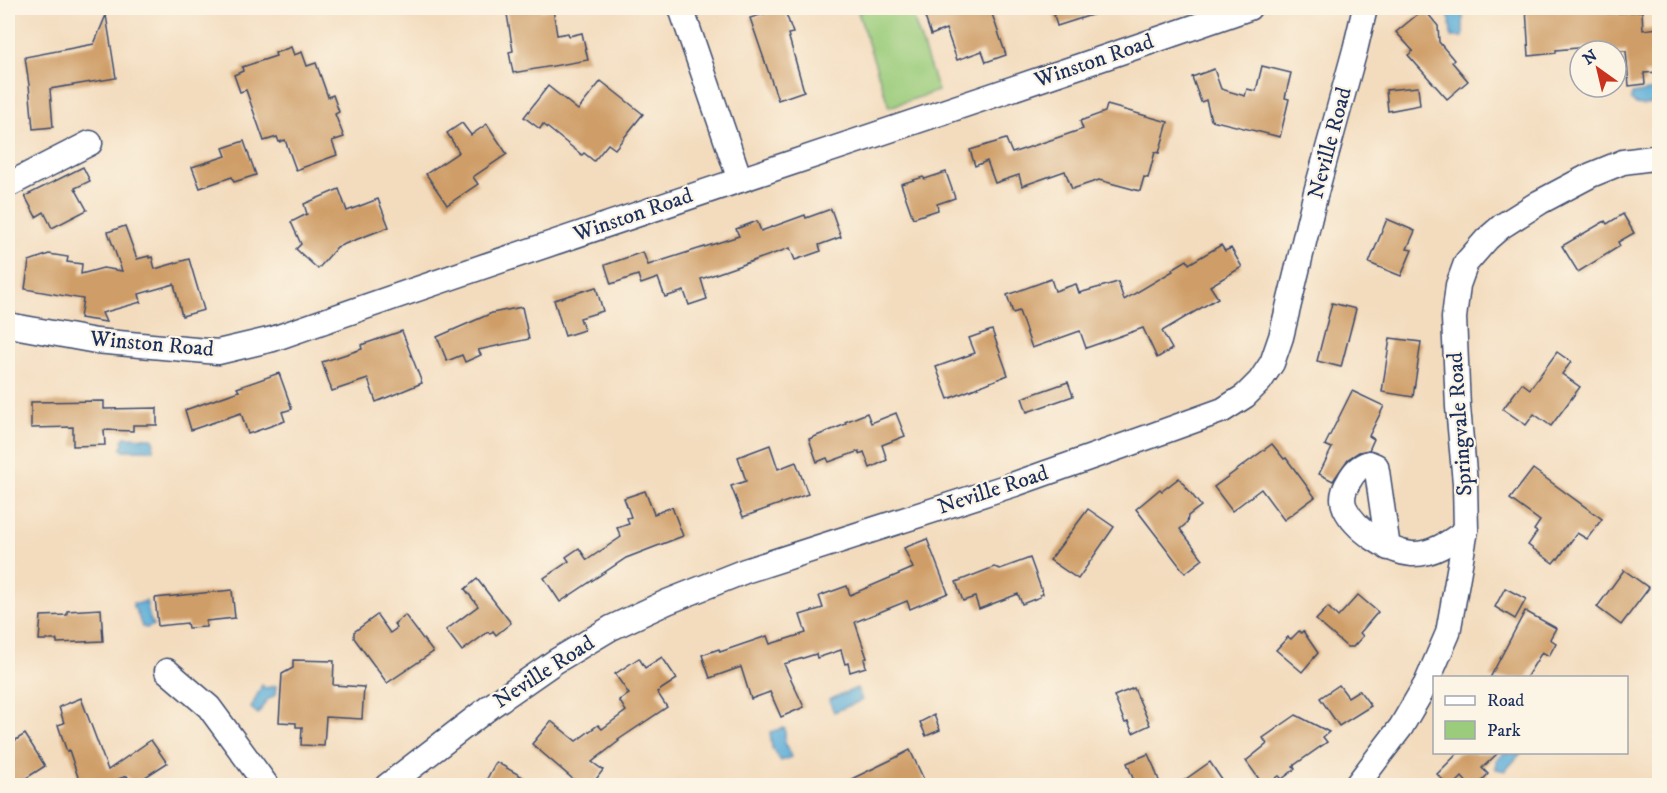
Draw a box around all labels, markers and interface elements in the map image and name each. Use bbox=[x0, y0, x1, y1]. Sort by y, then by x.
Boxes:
street label: Winston Road bbox=[1030, 28, 1157, 94]
north arrow bbox=[1568, 39, 1628, 99]
text: N bbox=[1579, 45, 1601, 69]
street label: Neville Road bbox=[1302, 84, 1358, 202]
street label: Winston Road bbox=[569, 182, 696, 248]
street label: Winston Road bbox=[88, 325, 215, 363]
street label: Springvale Road bbox=[1442, 351, 1478, 497]
street label: Neville Road bbox=[934, 459, 1052, 521]
street label: Neville Road bbox=[489, 629, 599, 715]
legend bbox=[1433, 676, 1628, 754]
text: Road bbox=[1487, 690, 1524, 712]
text: Park bbox=[1487, 720, 1521, 742]

